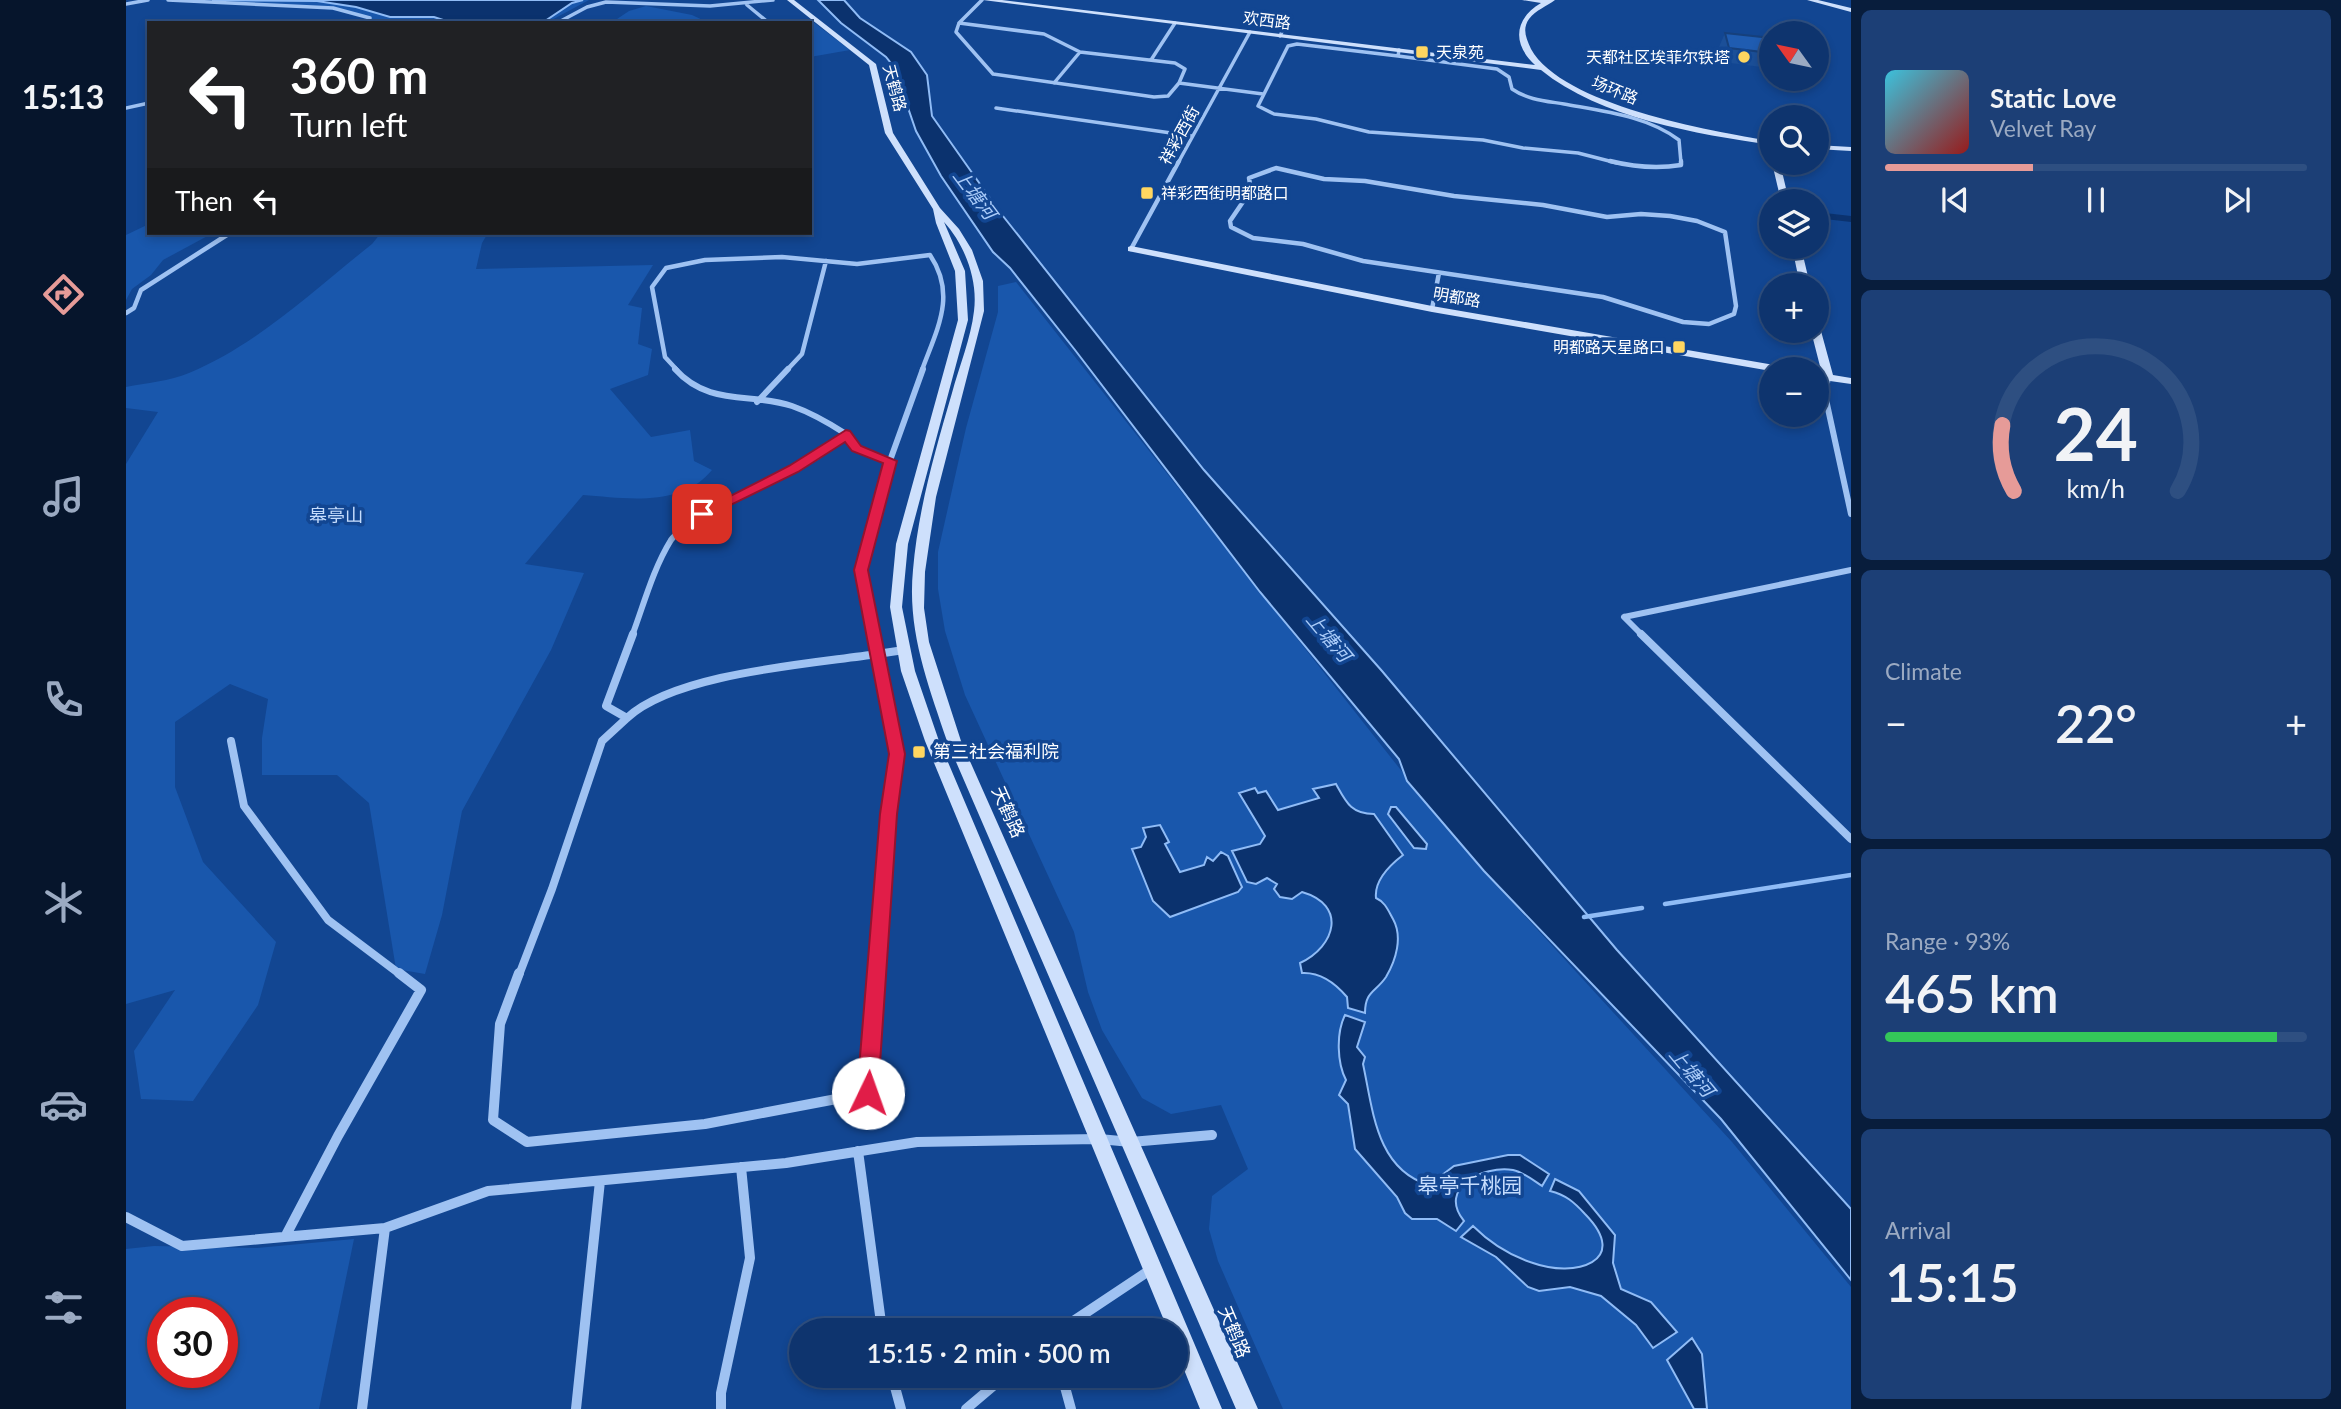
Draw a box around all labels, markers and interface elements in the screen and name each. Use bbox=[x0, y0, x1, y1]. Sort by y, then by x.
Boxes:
street label: 欢西路 bbox=[1242, 7, 1292, 32]
north arrow bbox=[1759, 21, 1829, 91]
map controls bbox=[1759, 21, 1829, 427]
place label: 天泉苑 bbox=[1436, 42, 1484, 61]
marker: 天泉苑 bbox=[1414, 44, 1430, 60]
text: 360 m bbox=[290, 46, 428, 104]
place label: 天都社区埃菲尔铁塔 bbox=[1586, 47, 1730, 66]
icon: left bbox=[175, 49, 266, 140]
marker: 天都社区埃菲尔铁塔 bbox=[1736, 49, 1752, 65]
street label: 天鹤路 bbox=[880, 62, 911, 114]
street label: 场环路 bbox=[1589, 72, 1641, 107]
text: 15:13 bbox=[22, 77, 104, 116]
text: Static Love bbox=[1990, 82, 2117, 114]
street label: 祥彩西街 bbox=[1155, 102, 1202, 167]
text: Turn left bbox=[290, 105, 407, 144]
button: search bbox=[1759, 105, 1829, 175]
text: Velvet Ray bbox=[1990, 114, 2096, 142]
water label: 上塘河 bbox=[949, 164, 1004, 227]
icon: previous bbox=[1936, 181, 1974, 219]
icon: pause bbox=[2077, 181, 2115, 219]
icon: next bbox=[2218, 181, 2256, 219]
icon: left bbox=[247, 182, 285, 220]
place label: 祥彩西街明都路口 bbox=[1161, 183, 1289, 202]
text: Then bbox=[175, 185, 233, 217]
marker: 祥彩西街明都路口 bbox=[1139, 185, 1155, 201]
button: layers bbox=[1759, 189, 1829, 259]
icon: directions bbox=[39, 270, 88, 319]
button: + bbox=[1759, 273, 1829, 343]
street label: 明都路 bbox=[1432, 283, 1482, 310]
place label: 明都路天星路口 bbox=[1553, 337, 1665, 356]
marker: 明都路天星路口 bbox=[1671, 339, 1687, 355]
button: − bbox=[1759, 357, 1829, 427]
text: 24 bbox=[2054, 389, 2138, 477]
icon: music bbox=[39, 472, 88, 521]
text: km/h bbox=[2067, 472, 2125, 502]
pin bbox=[672, 484, 732, 544]
icon: arrive bbox=[683, 495, 721, 533]
park label: 皋亭山 bbox=[309, 504, 363, 526]
water label: 上塘河 bbox=[1302, 607, 1359, 669]
text: Climate bbox=[1885, 657, 1962, 685]
icon: phone bbox=[39, 675, 88, 724]
text: 22° bbox=[2055, 692, 2137, 754]
text: − bbox=[1885, 700, 1907, 746]
text: + bbox=[2285, 700, 2307, 746]
place label: 第三社会福利院 bbox=[933, 740, 1059, 762]
marker: 第三社会福利院 bbox=[911, 744, 927, 760]
street label: 天鹤路 bbox=[988, 782, 1030, 841]
icon: climate bbox=[39, 878, 88, 927]
text: Range · 93% bbox=[1885, 927, 2010, 955]
text: 465 km bbox=[1885, 962, 2059, 1024]
water label: 上塘河 bbox=[1665, 1042, 1722, 1104]
position arrow bbox=[831, 1056, 905, 1130]
icon: car bbox=[39, 1080, 88, 1129]
park label: 皋亭千桃园 bbox=[1418, 1172, 1523, 1197]
text: Arrival bbox=[1885, 1216, 1951, 1244]
text: 15:15 bbox=[1885, 1251, 2019, 1313]
icon: filters bbox=[39, 1283, 88, 1332]
speed limit sign: 30 bbox=[147, 1297, 238, 1388]
street label: 天鹤路 bbox=[1214, 1302, 1256, 1361]
text: 15:15 · 2 min · 500 m bbox=[866, 1337, 1111, 1369]

